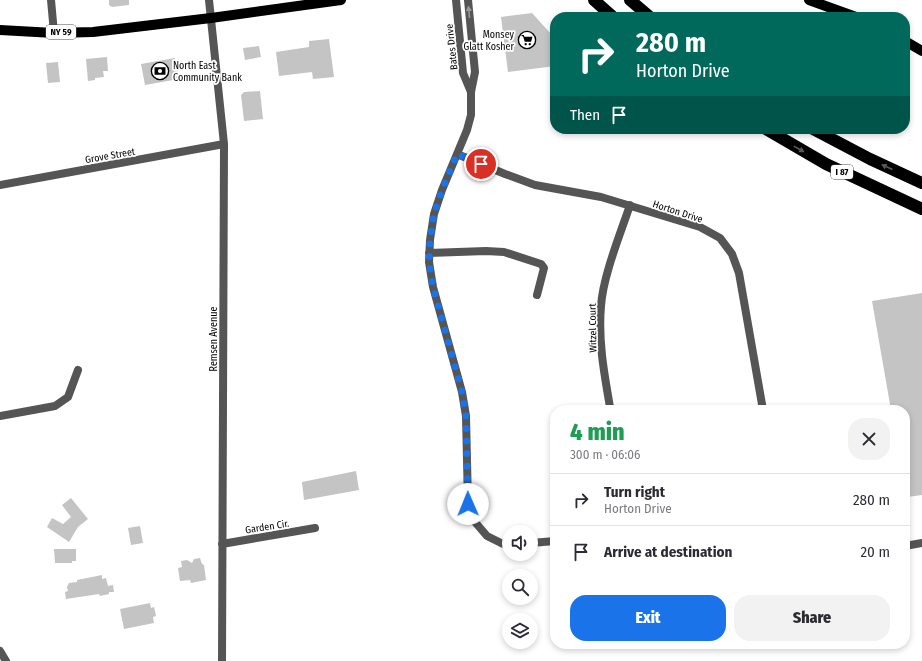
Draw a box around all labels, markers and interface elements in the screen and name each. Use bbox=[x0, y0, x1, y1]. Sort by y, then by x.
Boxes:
one-way arrow bbox=[466, 5, 473, 18]
street label: Bates Drive bbox=[444, 23, 460, 71]
road number: NY 59 bbox=[46, 25, 76, 39]
text: 280 m bbox=[636, 26, 706, 59]
icon: right bbox=[570, 28, 622, 80]
place label: Monsey Glatt Kosher bbox=[464, 29, 515, 53]
supermarket icon: Monsey Glatt Kosher bbox=[517, 30, 537, 50]
place label: North East Community Bank bbox=[173, 60, 242, 84]
text: Horton Drive bbox=[636, 60, 730, 82]
bank icon: North East Community Bank bbox=[150, 61, 170, 81]
icon: arrive bbox=[608, 104, 630, 126]
text: Then bbox=[570, 106, 600, 124]
one-way arrow bbox=[793, 145, 805, 152]
street label: Grove Street bbox=[84, 146, 137, 166]
pin bbox=[464, 147, 498, 181]
icon: arrive bbox=[470, 153, 492, 175]
one-way arrow bbox=[881, 164, 892, 170]
road number: I 87 bbox=[831, 165, 853, 179]
street label: Horton Drive bbox=[651, 198, 704, 226]
street label: Witzel Court bbox=[587, 303, 599, 353]
street label: Remsen Avenue bbox=[208, 307, 220, 371]
text: 4 min bbox=[570, 418, 624, 446]
button: close bbox=[848, 418, 890, 460]
text: 300 m · 06:06 bbox=[570, 447, 641, 462]
position arrow bbox=[447, 483, 489, 525]
text: Turn right bbox=[604, 483, 665, 501]
icon: right bbox=[570, 489, 592, 511]
text: 280 m bbox=[853, 491, 890, 509]
text: Horton Drive bbox=[604, 501, 672, 516]
street label: Garden Cir. bbox=[244, 518, 290, 536]
map controls bbox=[502, 525, 538, 649]
button: sound bbox=[502, 525, 538, 561]
icon: arrive bbox=[570, 541, 592, 563]
text: Arrive at destination bbox=[604, 543, 732, 561]
text: 20 m bbox=[861, 543, 890, 561]
button: search bbox=[502, 569, 538, 605]
button: Exit bbox=[570, 595, 726, 641]
button: Share bbox=[734, 595, 890, 641]
button: layers bbox=[502, 613, 538, 649]

